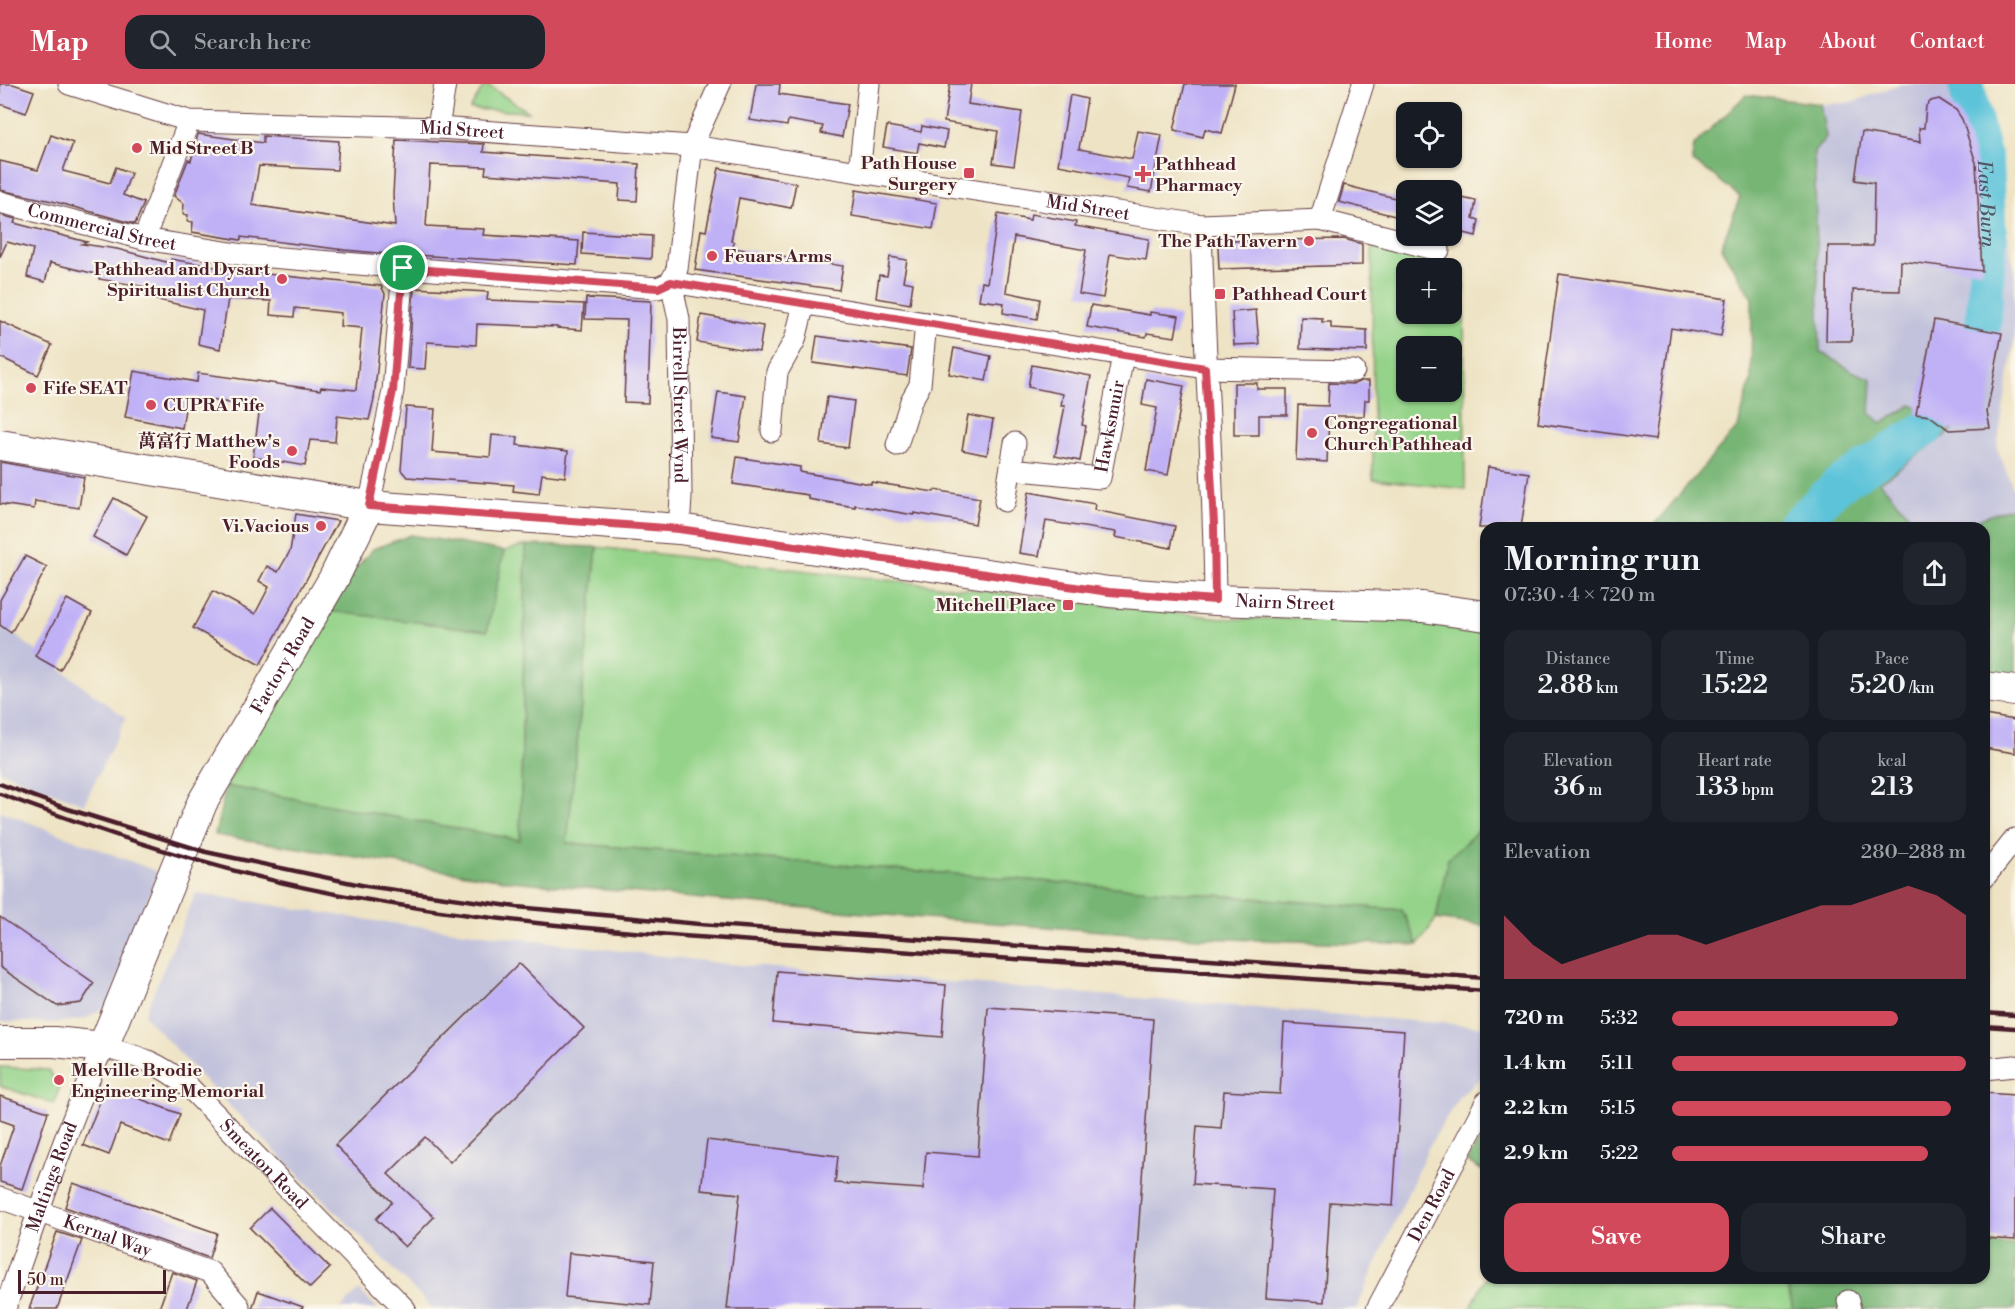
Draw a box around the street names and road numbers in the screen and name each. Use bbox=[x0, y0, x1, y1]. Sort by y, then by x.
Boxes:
street label: Mid Street bbox=[420, 116, 506, 145]
street label: Mid Street bbox=[1044, 190, 1132, 226]
street label: Commercial Street bbox=[25, 198, 179, 256]
street label: Birrell Street Wynd bbox=[667, 326, 692, 484]
street label: Hawksmuir bbox=[1090, 378, 1130, 475]
street label: Nairn Street bbox=[1235, 590, 1336, 616]
street label: Factory Road bbox=[246, 613, 321, 718]
street label: Smeaton Road bbox=[215, 1114, 313, 1215]
street label: Maltings Road bbox=[21, 1118, 83, 1235]
street label: Den Road bbox=[1403, 1165, 1461, 1246]
street label: Kernal Way bbox=[60, 1210, 155, 1263]

